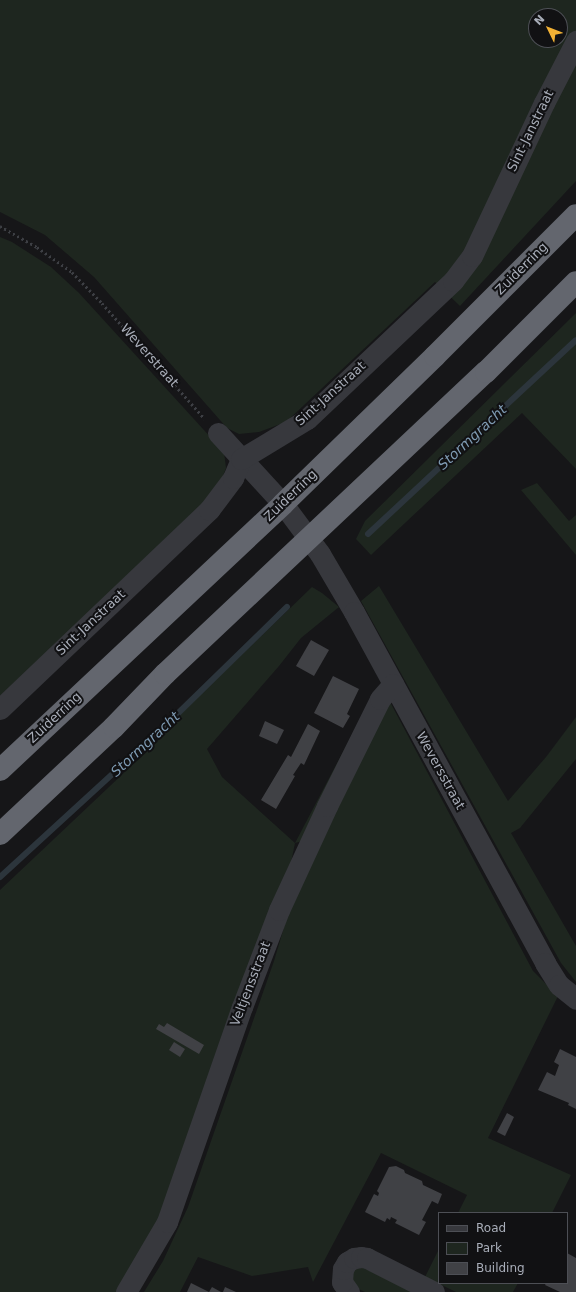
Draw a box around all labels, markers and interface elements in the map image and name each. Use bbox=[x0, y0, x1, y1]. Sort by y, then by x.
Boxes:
north arrow bbox=[528, 8, 568, 48]
text: N bbox=[532, 12, 547, 28]
street label: Sint-Janstraat bbox=[505, 88, 557, 174]
street label: Zuiderring bbox=[493, 240, 551, 298]
street label: Weverstraat bbox=[117, 321, 181, 391]
street label: Sint-Janstraat bbox=[293, 358, 369, 430]
water label: Stormgracht bbox=[434, 401, 510, 473]
street label: Zuiderring bbox=[261, 467, 321, 525]
street label: Sint-Janstraat bbox=[53, 587, 129, 659]
street label: Zuiderring bbox=[25, 689, 85, 747]
water label: Stormgracht bbox=[107, 708, 183, 780]
street label: Weversstraat bbox=[412, 730, 468, 812]
street label: Veltjensstraat bbox=[228, 939, 274, 1029]
legend bbox=[438, 1212, 568, 1284]
text: Road bbox=[476, 1221, 506, 1235]
text: Park bbox=[476, 1241, 502, 1255]
text: Building bbox=[476, 1261, 525, 1275]

